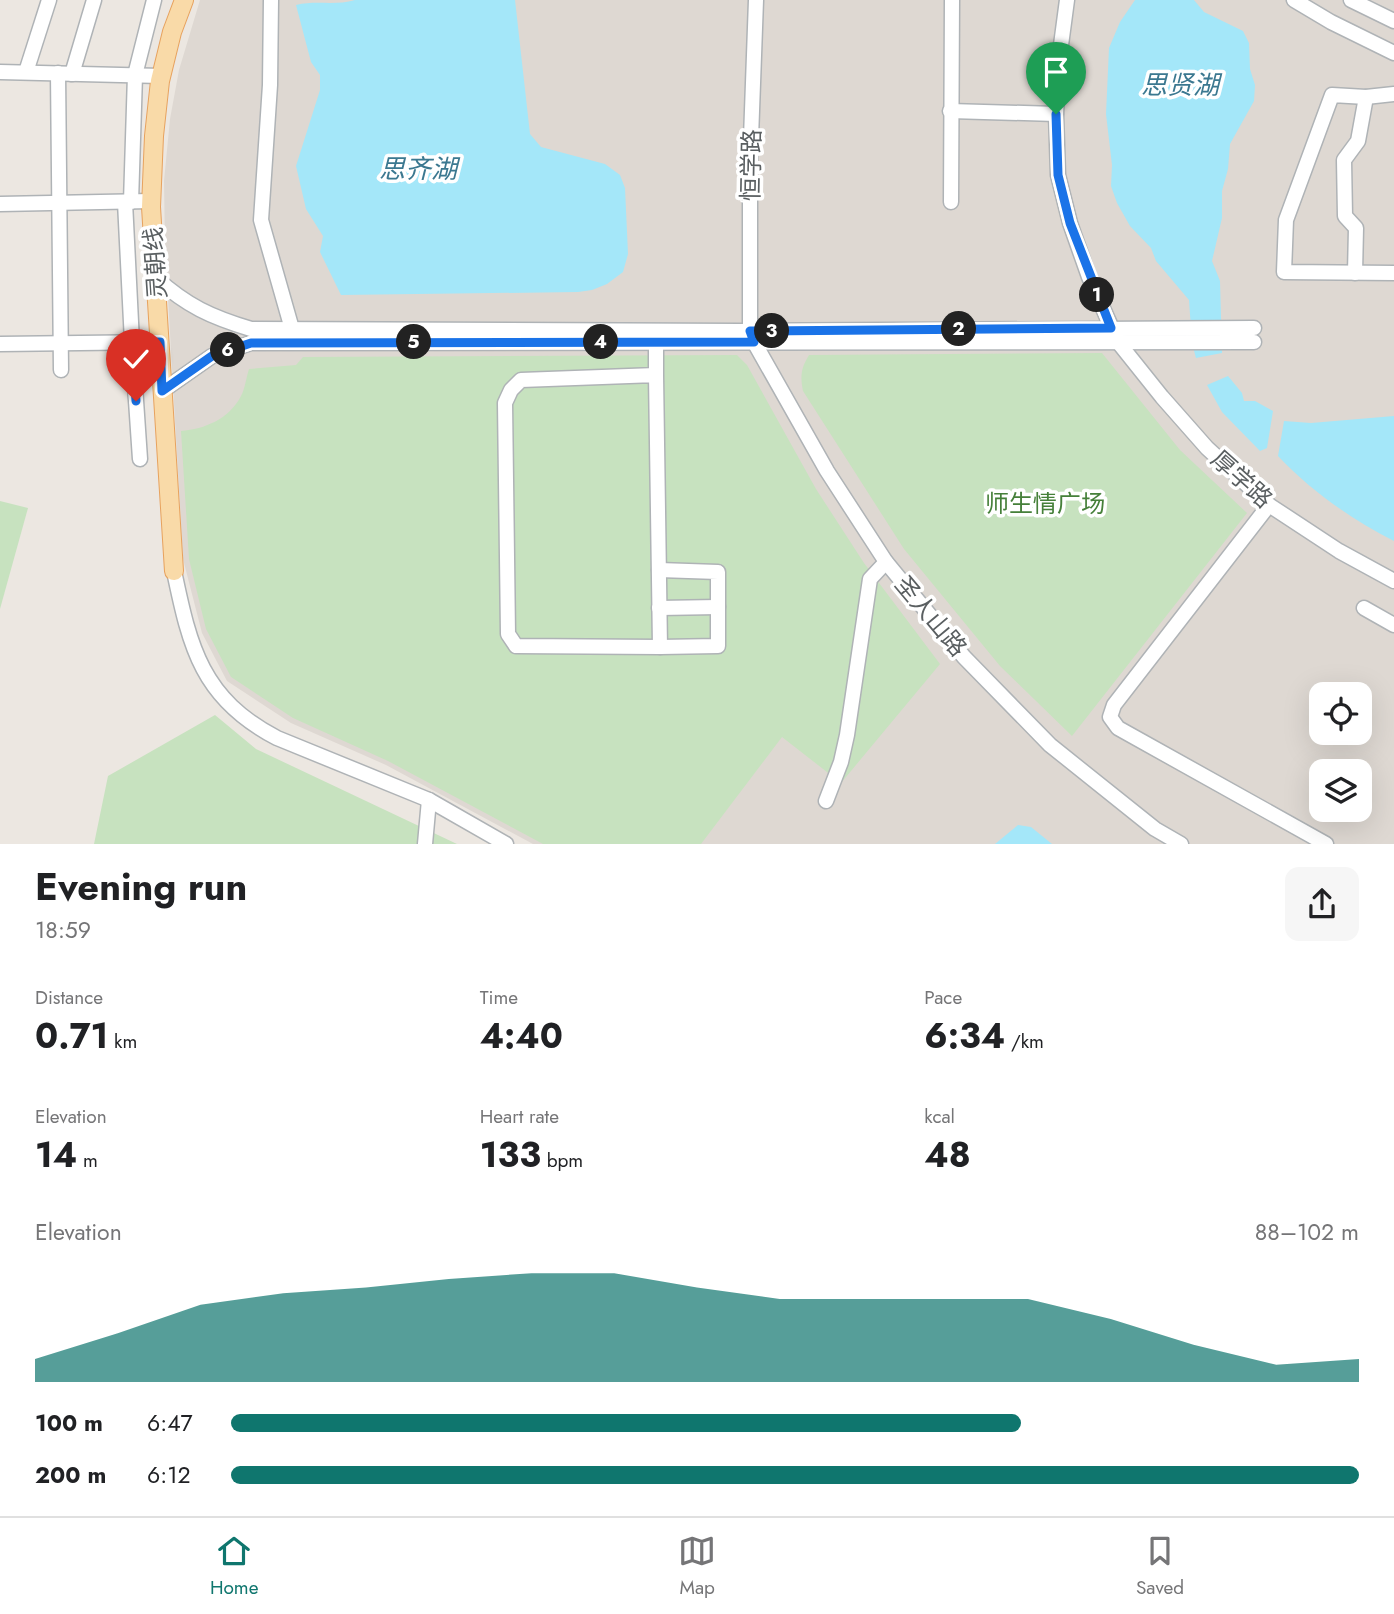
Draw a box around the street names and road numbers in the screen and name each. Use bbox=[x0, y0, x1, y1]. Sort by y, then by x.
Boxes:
street label: 恒学路 bbox=[733, 129, 769, 201]
street label: 灵朝线 bbox=[135, 226, 175, 300]
street label: 厚学路 bbox=[1204, 442, 1280, 516]
street label: 圣人山路 bbox=[887, 568, 975, 664]

